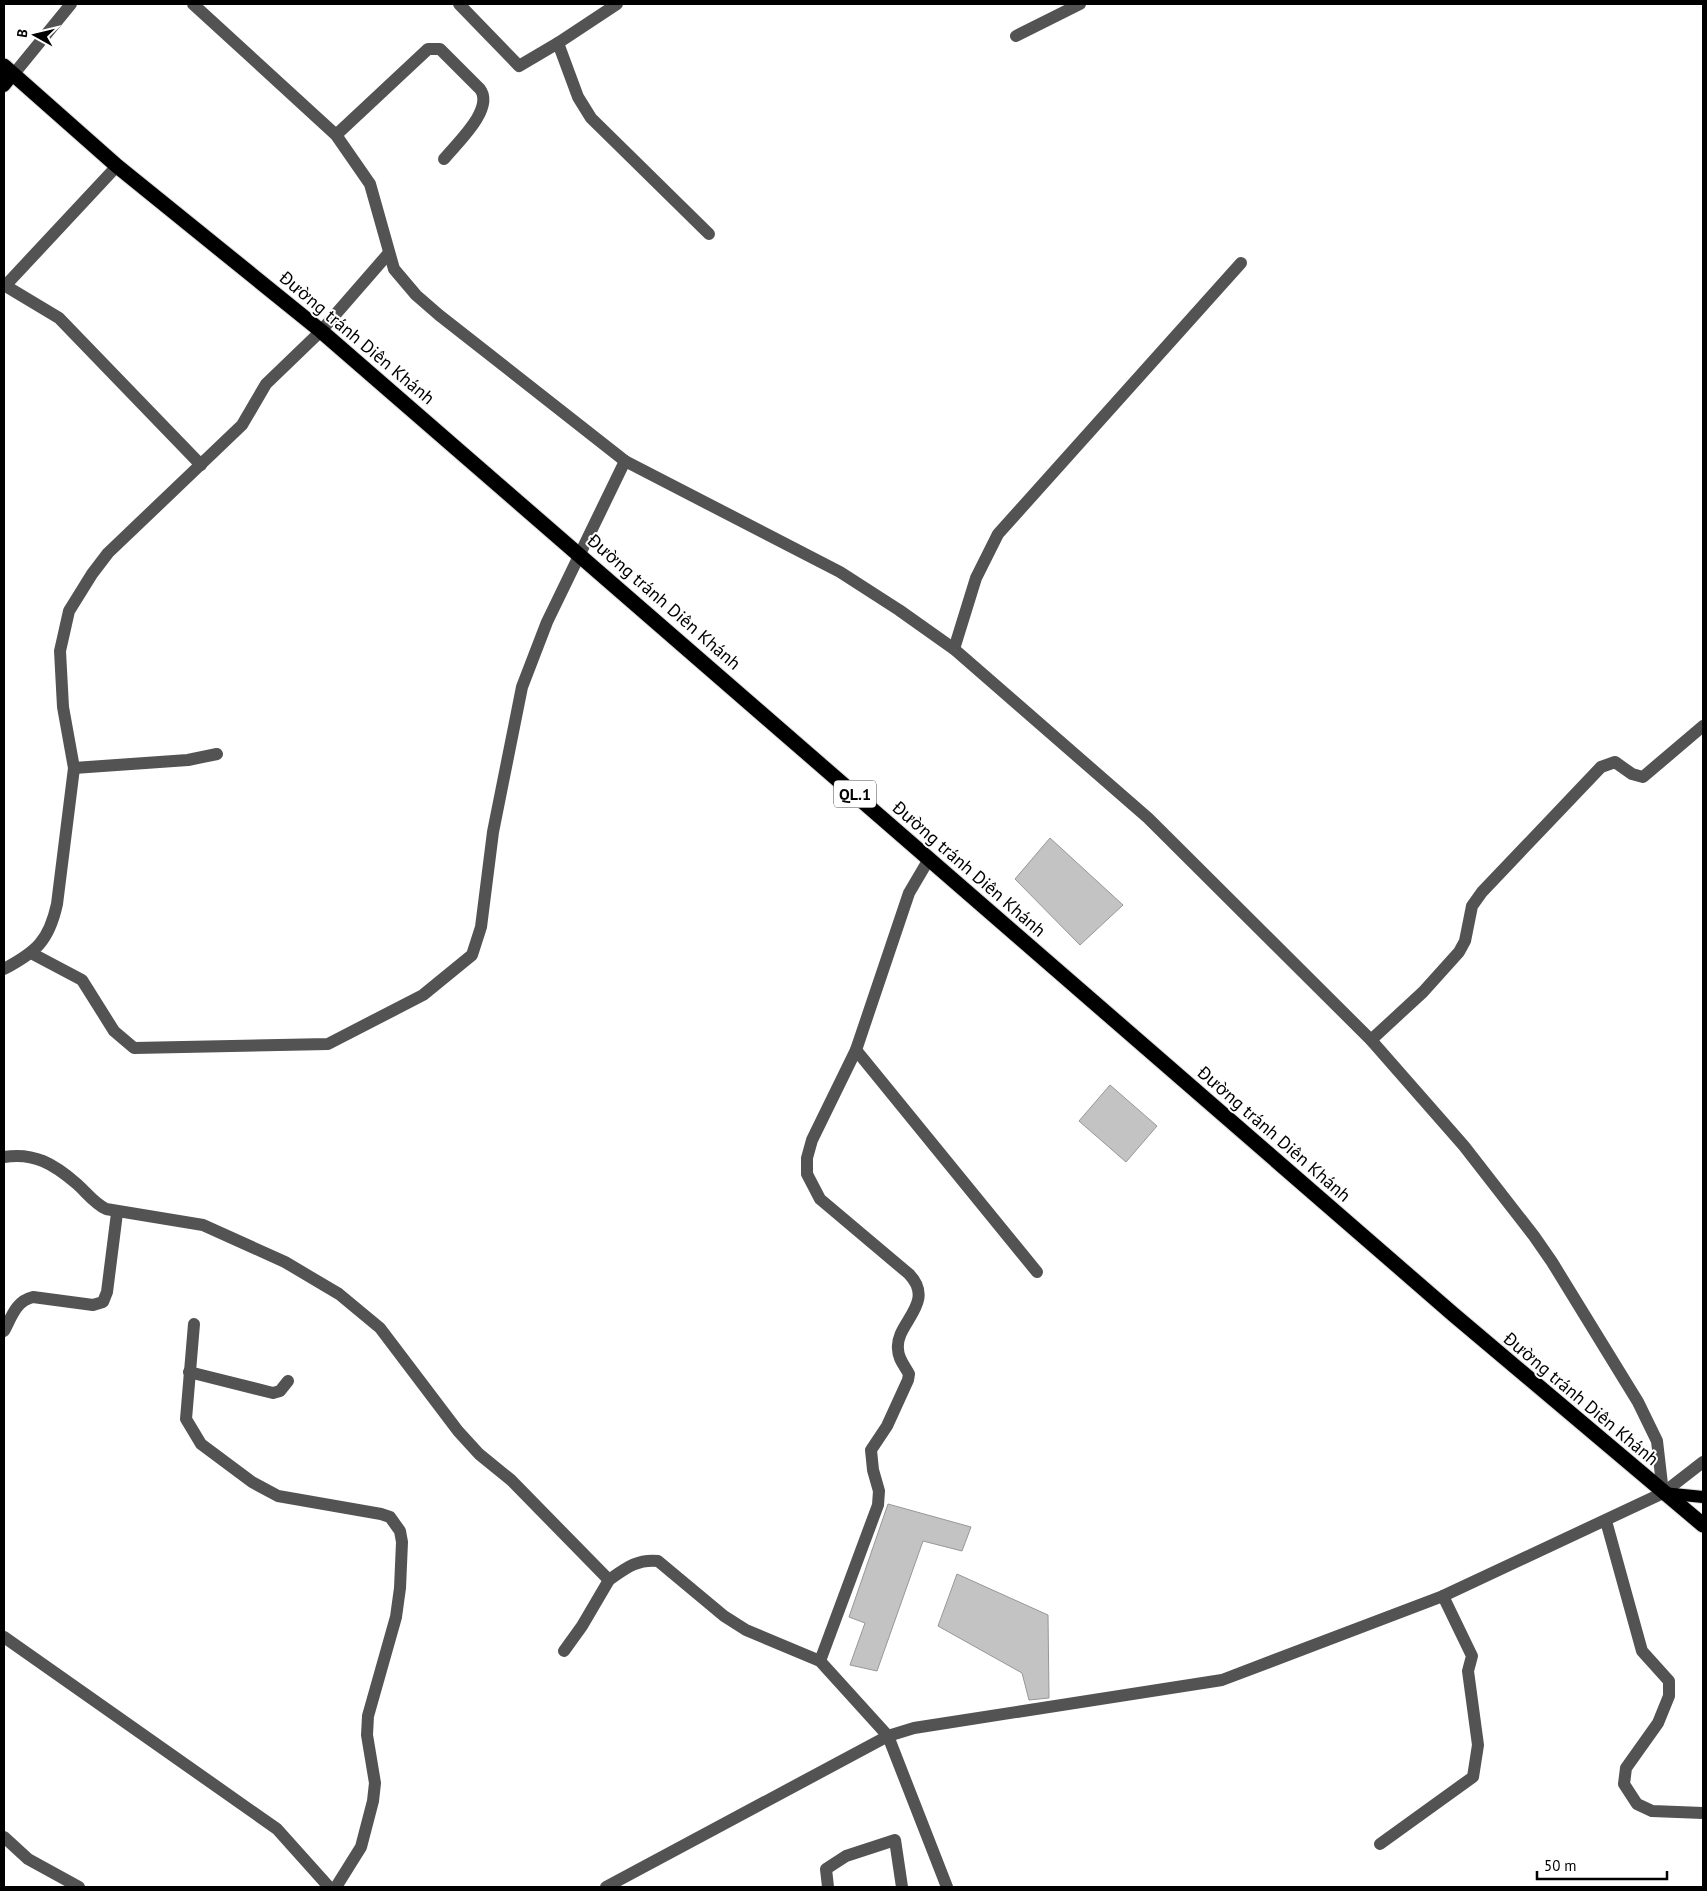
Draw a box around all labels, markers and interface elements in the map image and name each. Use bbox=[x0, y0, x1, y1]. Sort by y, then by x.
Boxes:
north arrow bbox=[10, 10, 60, 60]
text: B bbox=[13, 28, 32, 39]
street label: Đường tránh Diên Khánh bbox=[274, 265, 440, 409]
street label: Đường tránh Diên Khánh bbox=[582, 528, 746, 674]
road number: QL.1 bbox=[834, 781, 876, 808]
street label: Đường tránh Diên Khánh bbox=[887, 795, 1051, 941]
street label: Đường tránh Diên Khánh bbox=[1192, 1060, 1356, 1206]
street label: Đường tránh Diên Khánh bbox=[1498, 1326, 1664, 1470]
scale bar bbox=[1537, 1848, 1667, 1880]
text: 50 m bbox=[1544, 1856, 1577, 1875]

